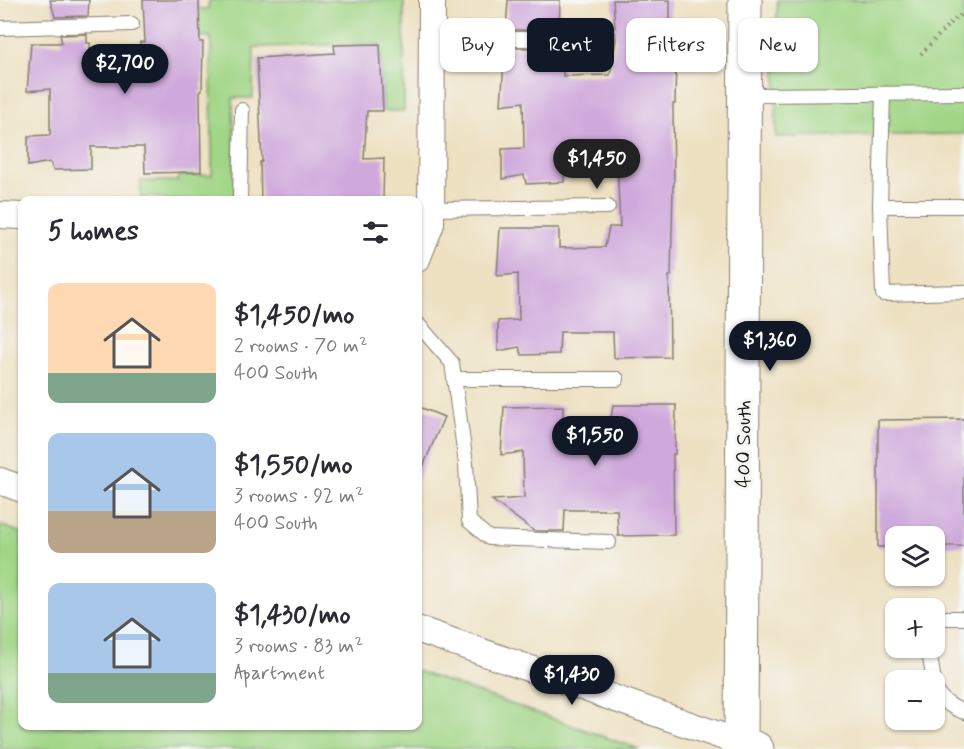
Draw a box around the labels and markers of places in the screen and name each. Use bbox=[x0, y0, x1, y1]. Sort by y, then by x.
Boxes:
pin: $2,700 bbox=[76, 44, 174, 95]
pin: $1,450 bbox=[548, 139, 646, 190]
pin: $1,360 bbox=[721, 321, 819, 372]
pin: $1,550 bbox=[546, 416, 644, 467]
pin: $1,430 bbox=[523, 655, 621, 706]

